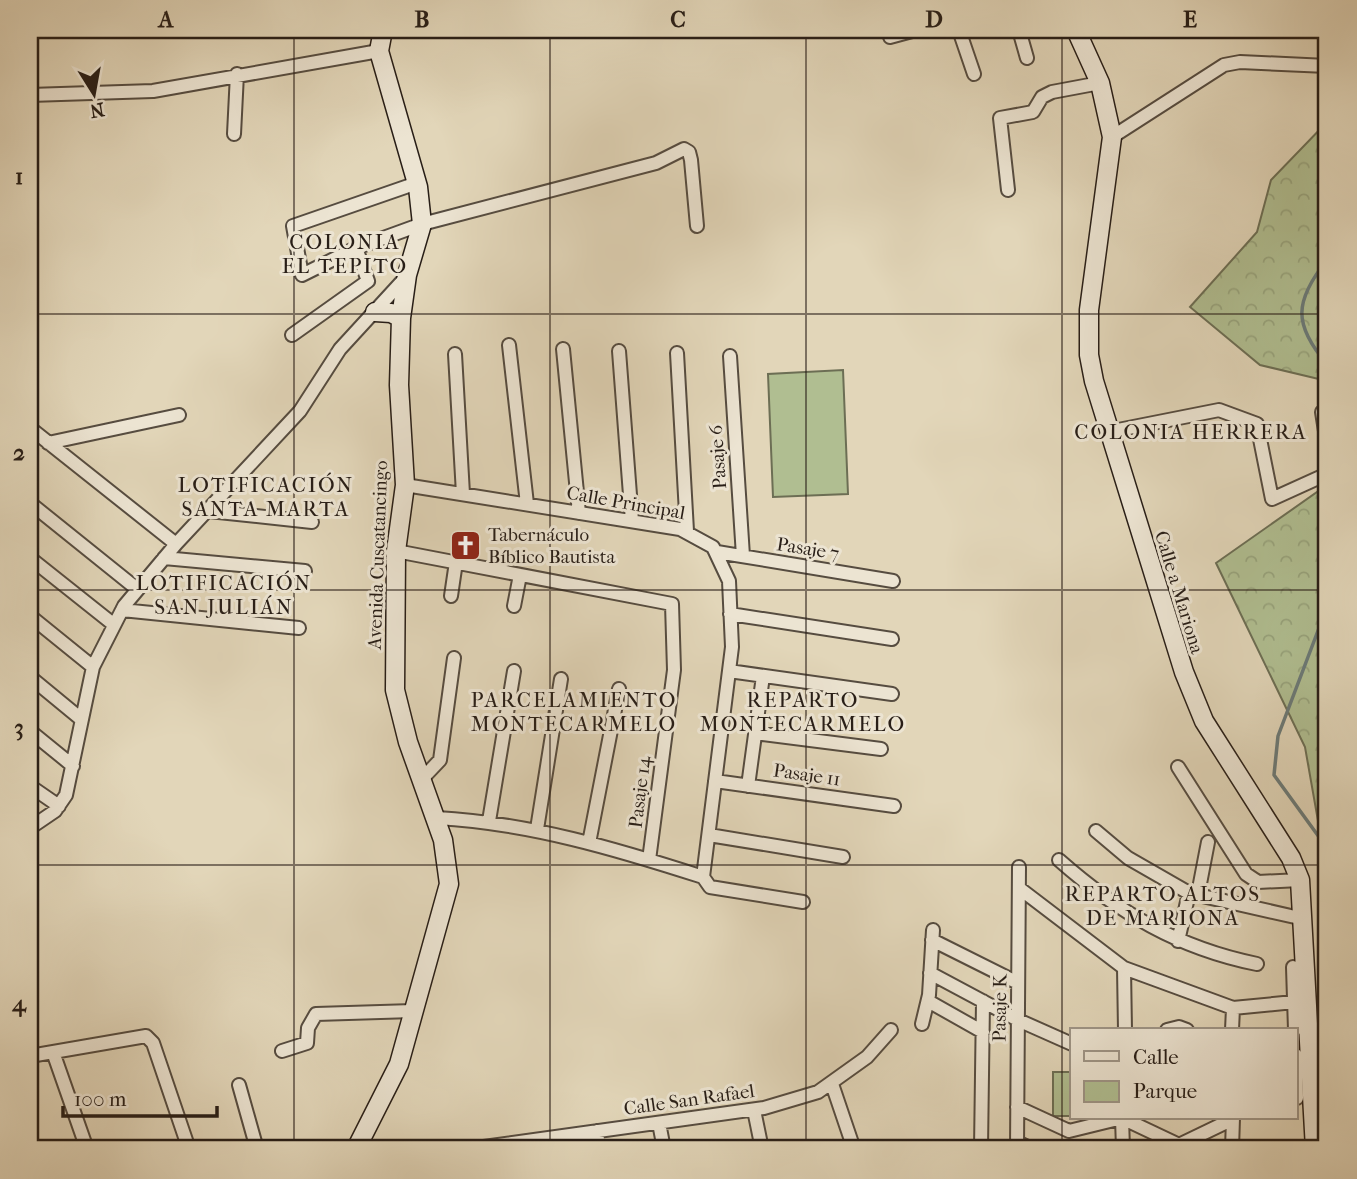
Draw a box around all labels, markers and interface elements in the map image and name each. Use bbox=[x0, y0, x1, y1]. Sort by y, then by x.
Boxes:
text: A bbox=[157, 6, 175, 33]
text: B bbox=[415, 6, 430, 33]
text: C bbox=[670, 6, 686, 33]
text: D bbox=[925, 6, 943, 33]
text: E bbox=[1183, 6, 1197, 33]
north arrow bbox=[60, 60, 130, 130]
text: N bbox=[87, 98, 106, 122]
text: 1 bbox=[15, 163, 23, 190]
district label: COLONIA EL TEPITO bbox=[282, 230, 408, 278]
district label: COLONIA HERRERA bbox=[1074, 420, 1308, 444]
street label: Pasaje 6 bbox=[705, 423, 731, 490]
text: 2 bbox=[13, 439, 25, 466]
street label: Avenida Cuscatancingo bbox=[364, 460, 392, 651]
district label: LOTIFICACIÓN SANTA MARTA bbox=[178, 472, 354, 521]
street label: Calle Principal bbox=[565, 482, 687, 524]
place label: Tabernáculo Bíblico Bautista bbox=[488, 524, 615, 568]
church icon: Tabernáculo Bíblico Bautista bbox=[448, 528, 482, 562]
street label: Calle a Mariona bbox=[1150, 528, 1208, 657]
street label: Pasaje 7 bbox=[775, 533, 841, 565]
district label: LOTIFICACIÓN SAN JULIÁN bbox=[136, 570, 312, 619]
district label: PARCELAMIENTO MONTECARMELO bbox=[471, 688, 677, 736]
district label: REPARTO MONTECARMELO bbox=[700, 688, 906, 736]
text: 3 bbox=[14, 714, 24, 741]
street label: Pasaje 14 bbox=[625, 754, 655, 829]
street label: Pasaje 11 bbox=[772, 759, 842, 791]
district label: REPARTO ALTOS DE MARIONA bbox=[1065, 882, 1261, 930]
street label: Pasaje K bbox=[988, 973, 1012, 1042]
text: 4 bbox=[11, 990, 27, 1017]
legend bbox=[1070, 1028, 1298, 1120]
text: Calle bbox=[1133, 1045, 1179, 1069]
scale bar bbox=[63, 1074, 217, 1118]
text: Parque bbox=[1133, 1079, 1197, 1103]
street label: Calle San Rafael bbox=[622, 1080, 756, 1120]
text: 100 m bbox=[74, 1087, 127, 1111]

